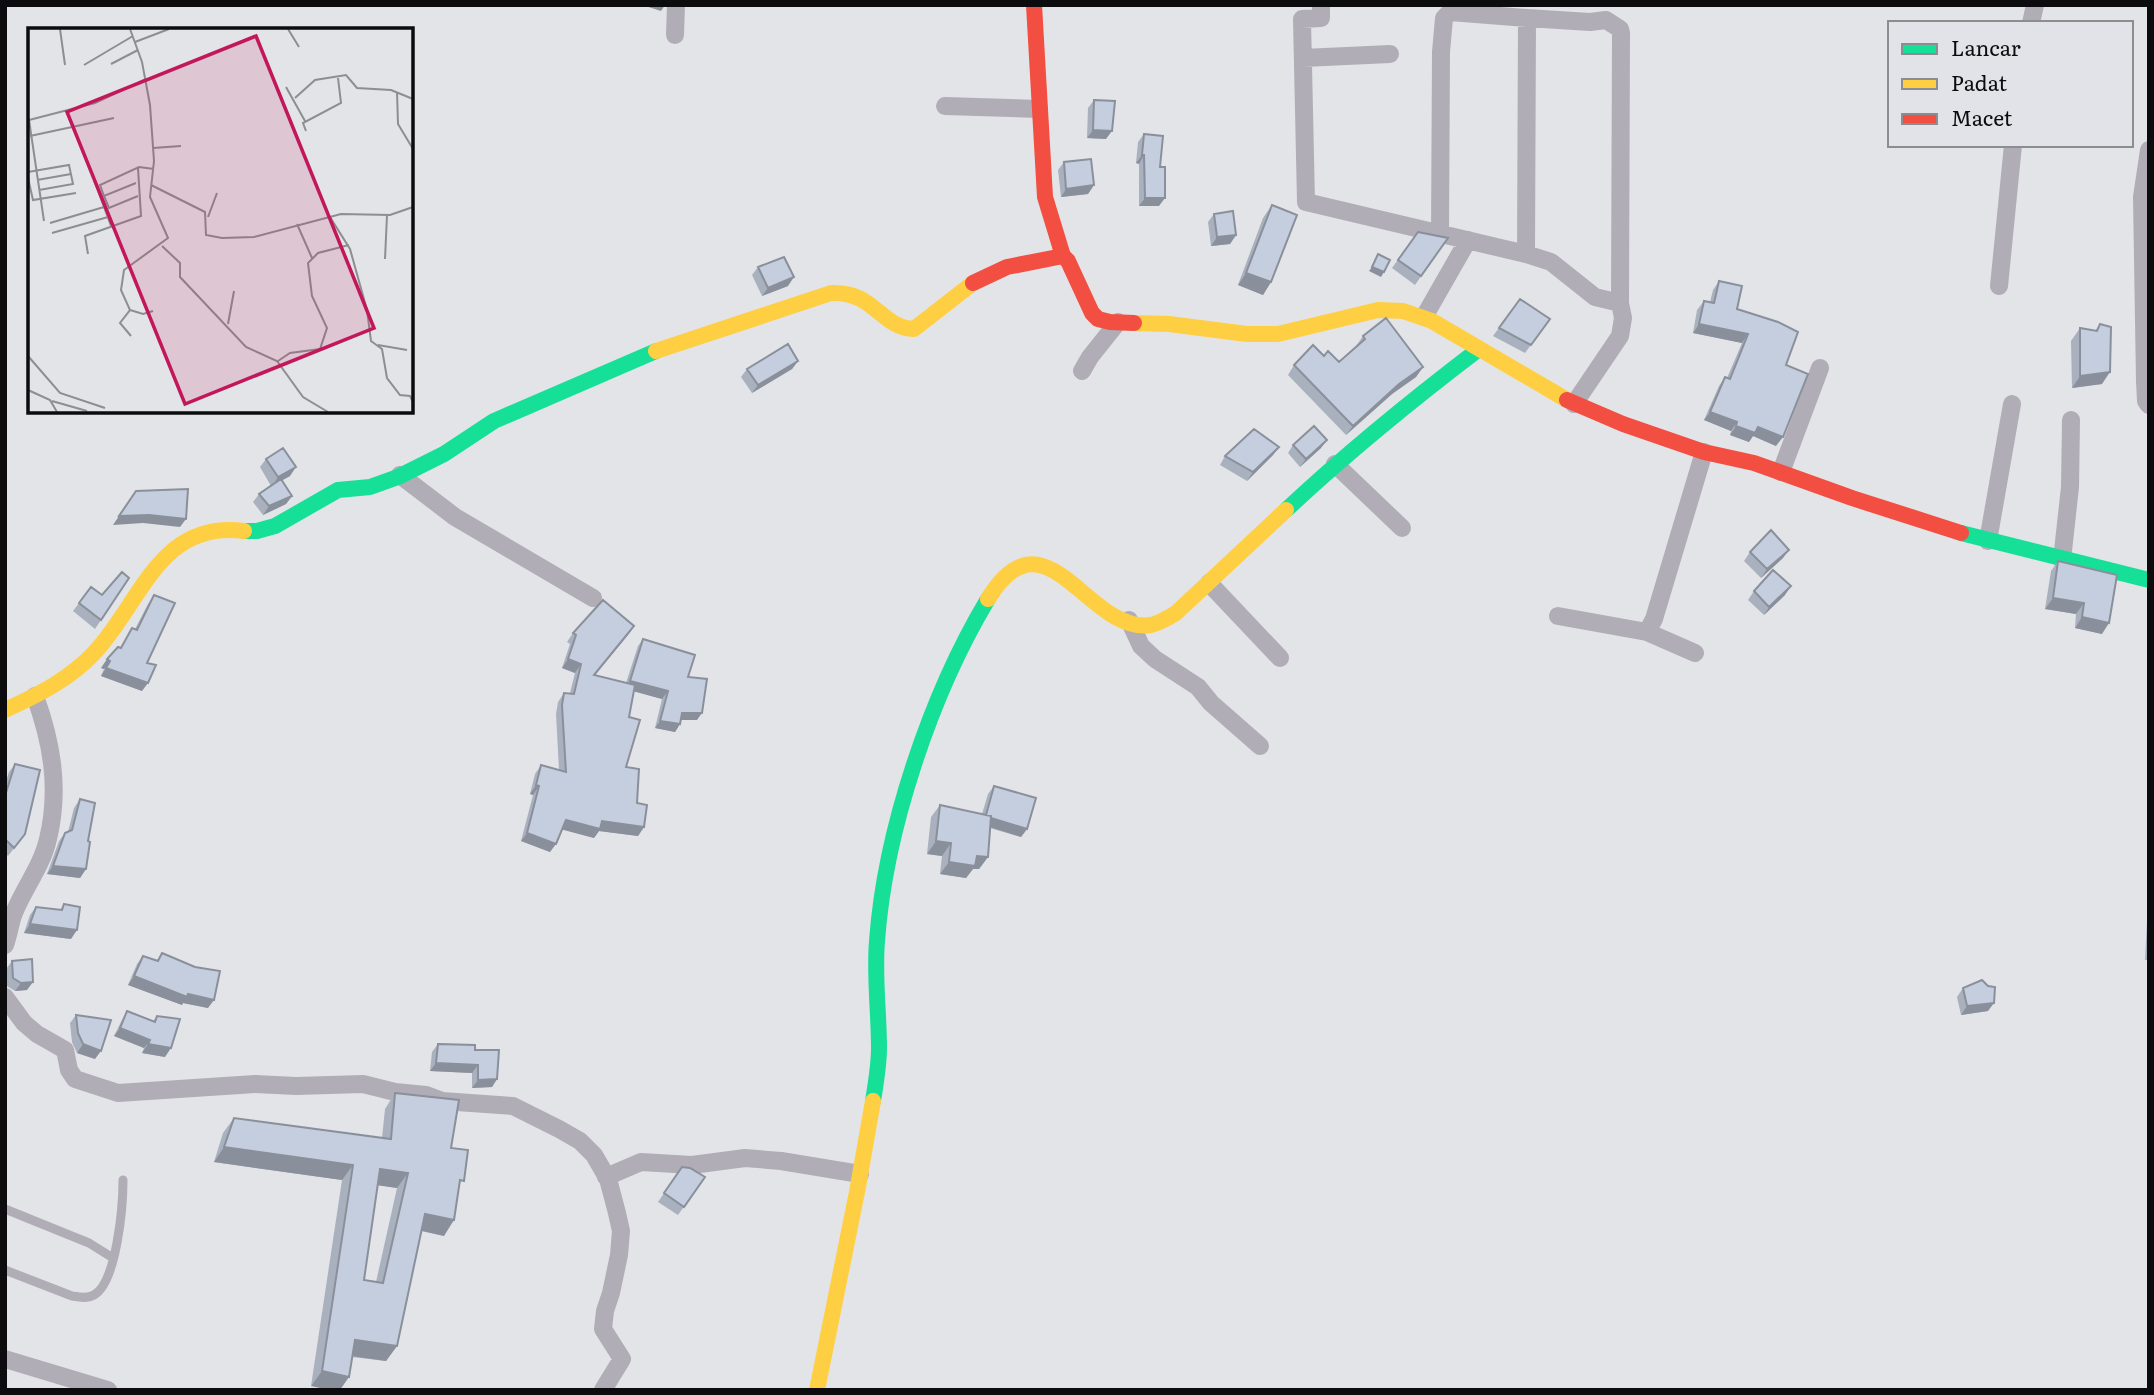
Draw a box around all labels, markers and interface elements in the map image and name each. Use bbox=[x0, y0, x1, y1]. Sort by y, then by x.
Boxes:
legend bbox=[1888, 21, 2133, 147]
inset map bbox=[28, 28, 413, 413]
text: Lancar bbox=[1951, 31, 2021, 62]
text: Padat bbox=[1951, 66, 2007, 97]
text: Macet bbox=[1951, 101, 2013, 132]

